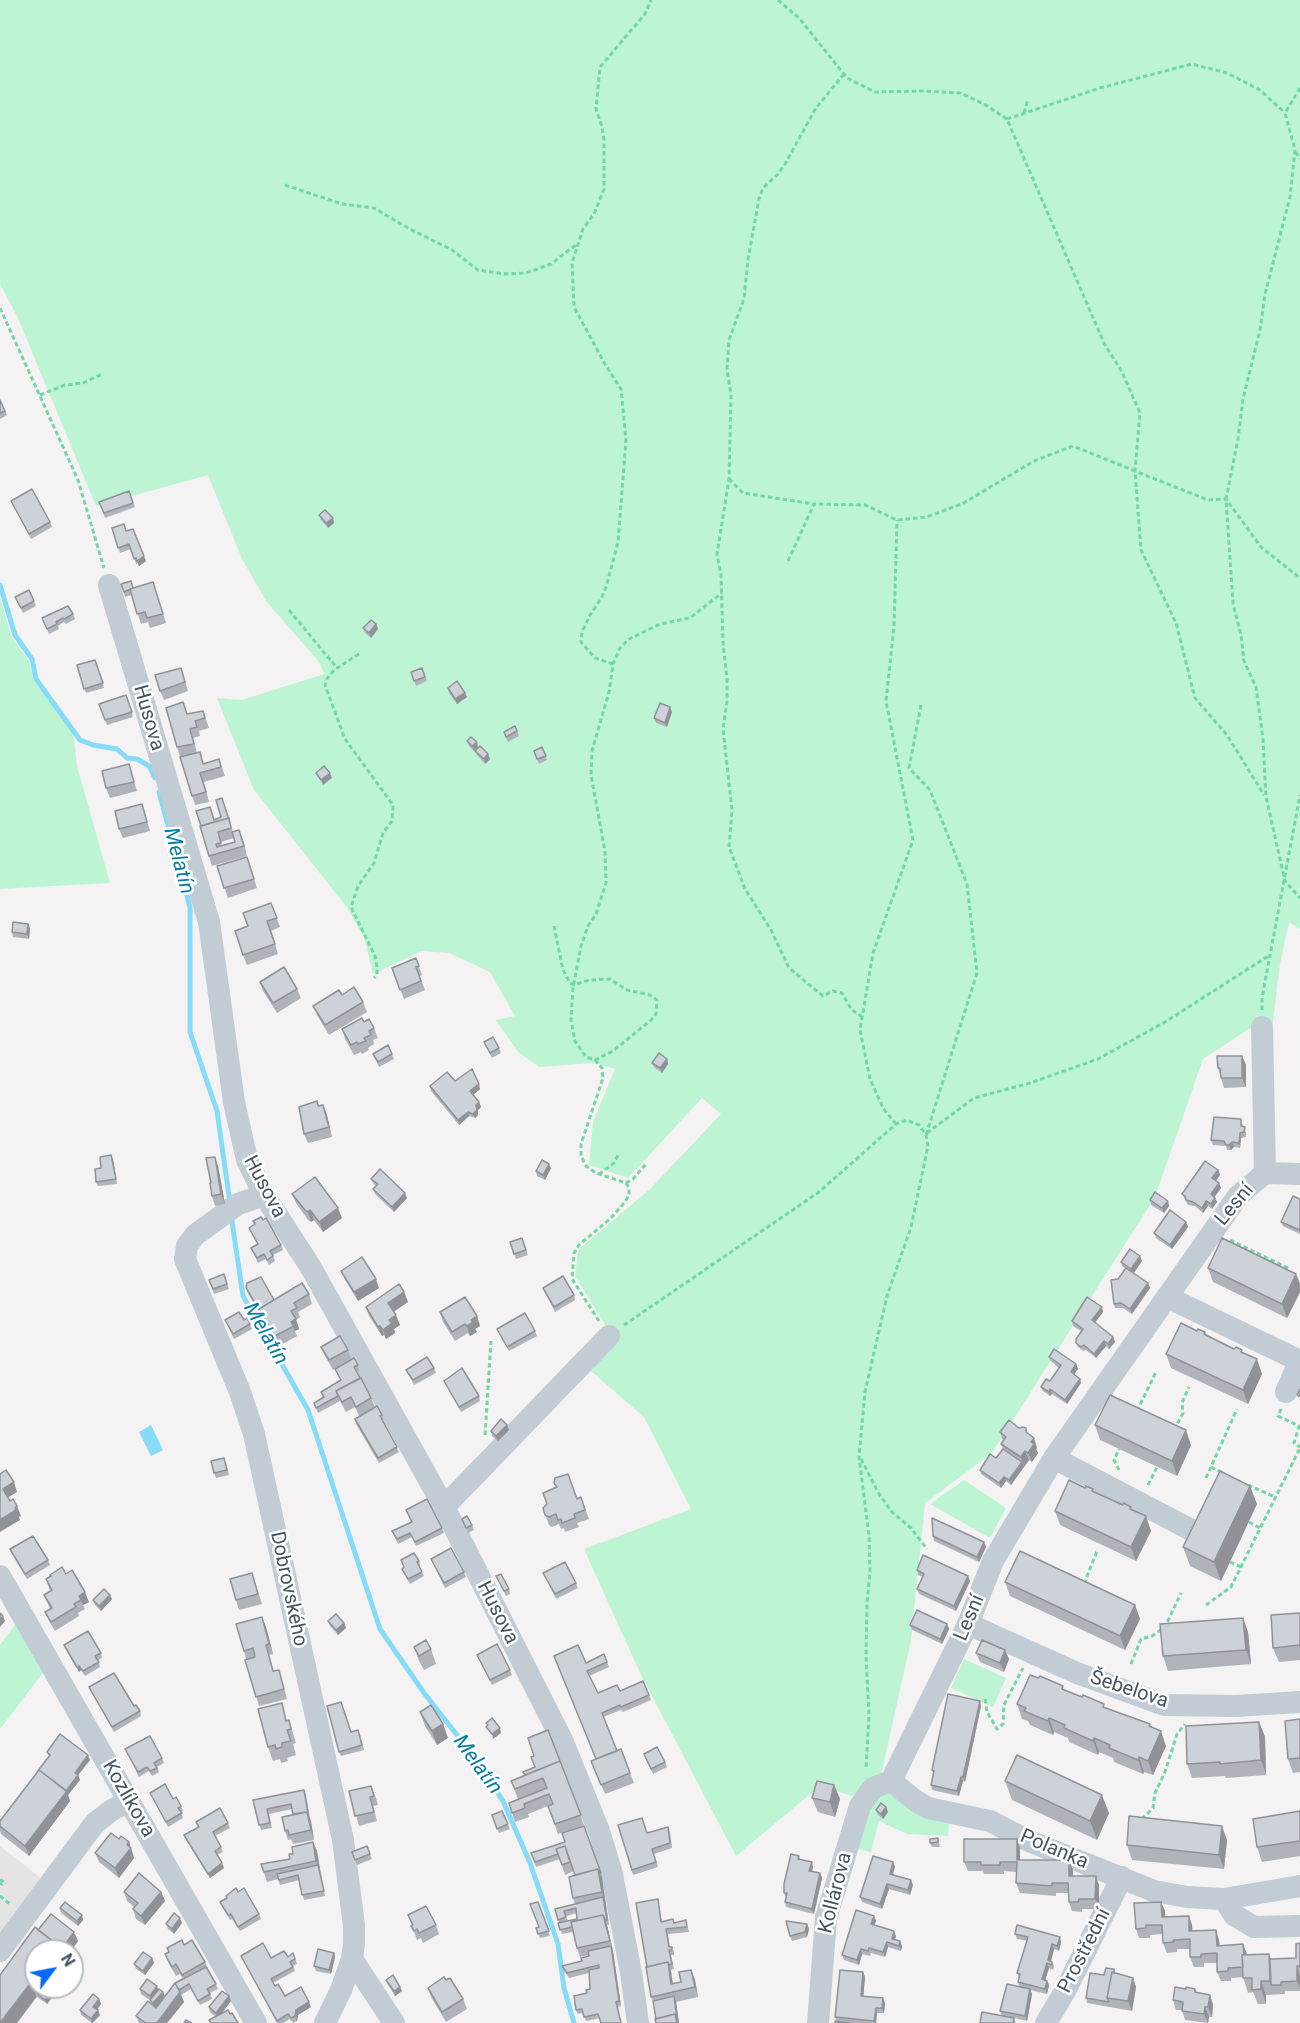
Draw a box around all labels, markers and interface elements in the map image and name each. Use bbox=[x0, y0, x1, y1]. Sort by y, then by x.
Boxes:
street label: Husova bbox=[127, 682, 169, 754]
water label: Melatín bbox=[157, 825, 199, 897]
street label: Husova bbox=[238, 1152, 290, 1222]
street label: Lesní bbox=[1210, 1179, 1260, 1231]
water label: Melatín bbox=[237, 1298, 293, 1370]
street label: Dobrovského bbox=[264, 1529, 312, 1649]
street label: Husova bbox=[471, 1578, 523, 1648]
street label: Lesní bbox=[950, 1591, 990, 1645]
street label: Šebelova bbox=[1087, 1666, 1171, 1714]
water label: Melatín bbox=[447, 1730, 507, 1800]
street label: Kozlíkova bbox=[96, 1756, 160, 1842]
street label: Polanka bbox=[1016, 1825, 1092, 1875]
street label: Kollárova bbox=[814, 1850, 858, 1936]
street label: Prostřední bbox=[1053, 1905, 1117, 1997]
north arrow bbox=[24, 1939, 84, 1999]
text: N bbox=[57, 1950, 79, 1970]

